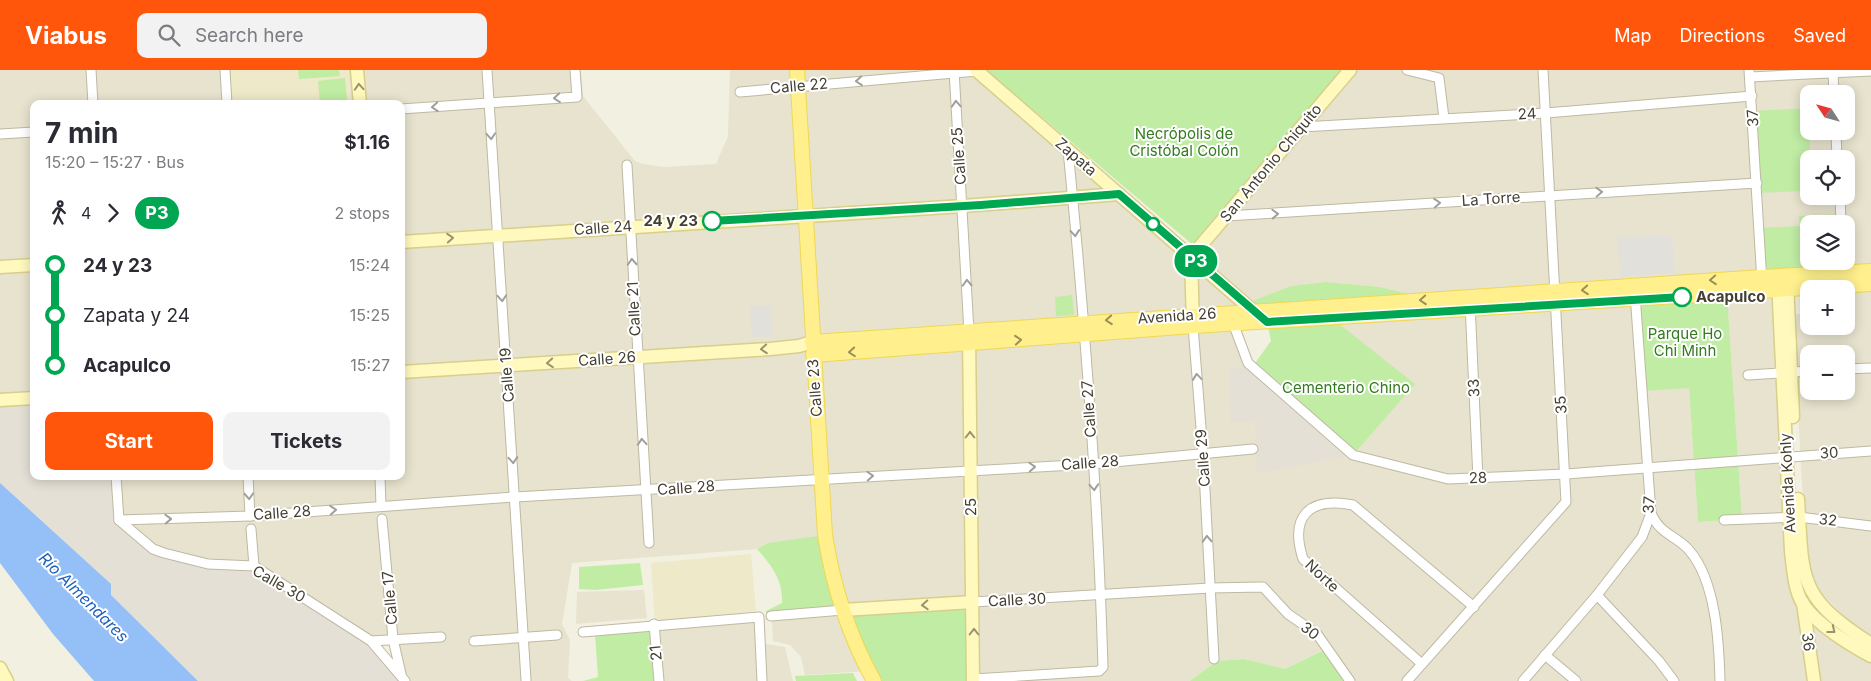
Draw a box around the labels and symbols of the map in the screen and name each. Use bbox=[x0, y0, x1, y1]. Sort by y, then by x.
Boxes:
street label: Calle 22 bbox=[769, 74, 829, 97]
one-way arrow bbox=[855, 75, 863, 86]
one-way arrow bbox=[353, 83, 364, 91]
north arrow bbox=[1800, 85, 1855, 140]
one-way arrow bbox=[552, 93, 560, 104]
one-way arrow bbox=[951, 99, 962, 107]
street label: San Antonio Chiquito bbox=[1216, 100, 1326, 226]
one-way arrow bbox=[431, 101, 439, 112]
street label: 24 bbox=[1517, 104, 1537, 123]
street label: 37 bbox=[1742, 109, 1763, 128]
park label: Necrópolis de Cristóbal Colón bbox=[1129, 124, 1239, 160]
street label: Calle 25 bbox=[947, 126, 970, 186]
one-way arrow bbox=[486, 132, 497, 140]
street label: Zapata bbox=[1052, 133, 1101, 180]
street label: La Torre bbox=[1461, 187, 1521, 210]
one-way arrow bbox=[1595, 187, 1603, 198]
one-way arrow bbox=[1433, 198, 1441, 209]
one-way arrow bbox=[1271, 208, 1279, 219]
place label: 24 y 23 bbox=[643, 211, 698, 230]
marker: 24 y 23 bbox=[702, 211, 722, 231]
street label: Calle 24 bbox=[573, 216, 633, 239]
unlabelled marker bbox=[1146, 217, 1160, 231]
one-way arrow bbox=[1070, 229, 1081, 237]
one-way arrow bbox=[446, 233, 454, 244]
line badge: P3 bbox=[1174, 245, 1218, 277]
one-way arrow bbox=[626, 258, 637, 266]
one-way arrow bbox=[1709, 275, 1717, 286]
one-way arrow bbox=[961, 279, 972, 287]
street label: Calle 21 bbox=[623, 281, 644, 337]
one-way arrow bbox=[1581, 284, 1589, 295]
marker: Acapulco bbox=[1672, 287, 1692, 307]
place label: Acapulco bbox=[1696, 287, 1765, 306]
one-way arrow bbox=[1418, 294, 1426, 305]
one-way arrow bbox=[496, 295, 507, 303]
street label: Avenida 26 bbox=[1137, 303, 1217, 328]
one-way arrow bbox=[1104, 315, 1112, 326]
park label: Parque Ho Chi Minh bbox=[1648, 324, 1722, 360]
one-way arrow bbox=[1015, 334, 1023, 345]
one-way arrow bbox=[760, 344, 768, 355]
one-way arrow bbox=[847, 346, 855, 357]
street label: Calle 19 bbox=[495, 347, 518, 403]
street label: Calle 26 bbox=[577, 347, 637, 370]
one-way arrow bbox=[546, 358, 554, 369]
street label: Calle 23 bbox=[803, 358, 826, 418]
one-way arrow bbox=[1191, 373, 1202, 381]
park label: Cementerio Chino bbox=[1282, 378, 1410, 397]
street label: 33 bbox=[1464, 378, 1483, 398]
street label: Calle 27 bbox=[1077, 380, 1100, 438]
street label: 35 bbox=[1550, 395, 1571, 415]
street label: Calle 29 bbox=[1191, 428, 1214, 488]
one-way arrow bbox=[965, 431, 975, 438]
street label: Avenida Kohly bbox=[1775, 432, 1800, 533]
one-way arrow bbox=[637, 438, 648, 446]
street label: 30 bbox=[1819, 443, 1839, 462]
street label: Calle 28 bbox=[1060, 451, 1120, 474]
one-way arrow bbox=[507, 457, 518, 465]
one-way arrow bbox=[1028, 462, 1036, 473]
street label: 28 bbox=[1468, 468, 1488, 487]
one-way arrow bbox=[866, 470, 874, 481]
street label: Calle 28 bbox=[656, 476, 716, 499]
one-way arrow bbox=[1088, 483, 1099, 491]
one-way arrow bbox=[244, 492, 254, 500]
street label: 37 bbox=[1639, 496, 1658, 514]
street label: 25 bbox=[961, 498, 980, 516]
street label: Calle 28 bbox=[252, 501, 312, 524]
one-way arrow bbox=[330, 504, 338, 515]
street label: 32 bbox=[1818, 509, 1838, 530]
one-way arrow bbox=[164, 513, 172, 524]
one-way arrow bbox=[1202, 535, 1213, 543]
water label: Río Almendares bbox=[35, 548, 133, 646]
street label: Norte bbox=[1301, 555, 1343, 596]
street label: Calle 30 bbox=[249, 561, 309, 606]
street label: Calle 17 bbox=[378, 570, 401, 626]
street label: Calle 30 bbox=[987, 588, 1047, 611]
one-way arrow bbox=[920, 599, 928, 610]
street label: 30 bbox=[1297, 617, 1324, 644]
one-way arrow bbox=[1826, 624, 1835, 633]
one-way arrow bbox=[968, 628, 979, 636]
street label: 36 bbox=[1798, 631, 1819, 652]
street label: 21 bbox=[645, 645, 666, 661]

